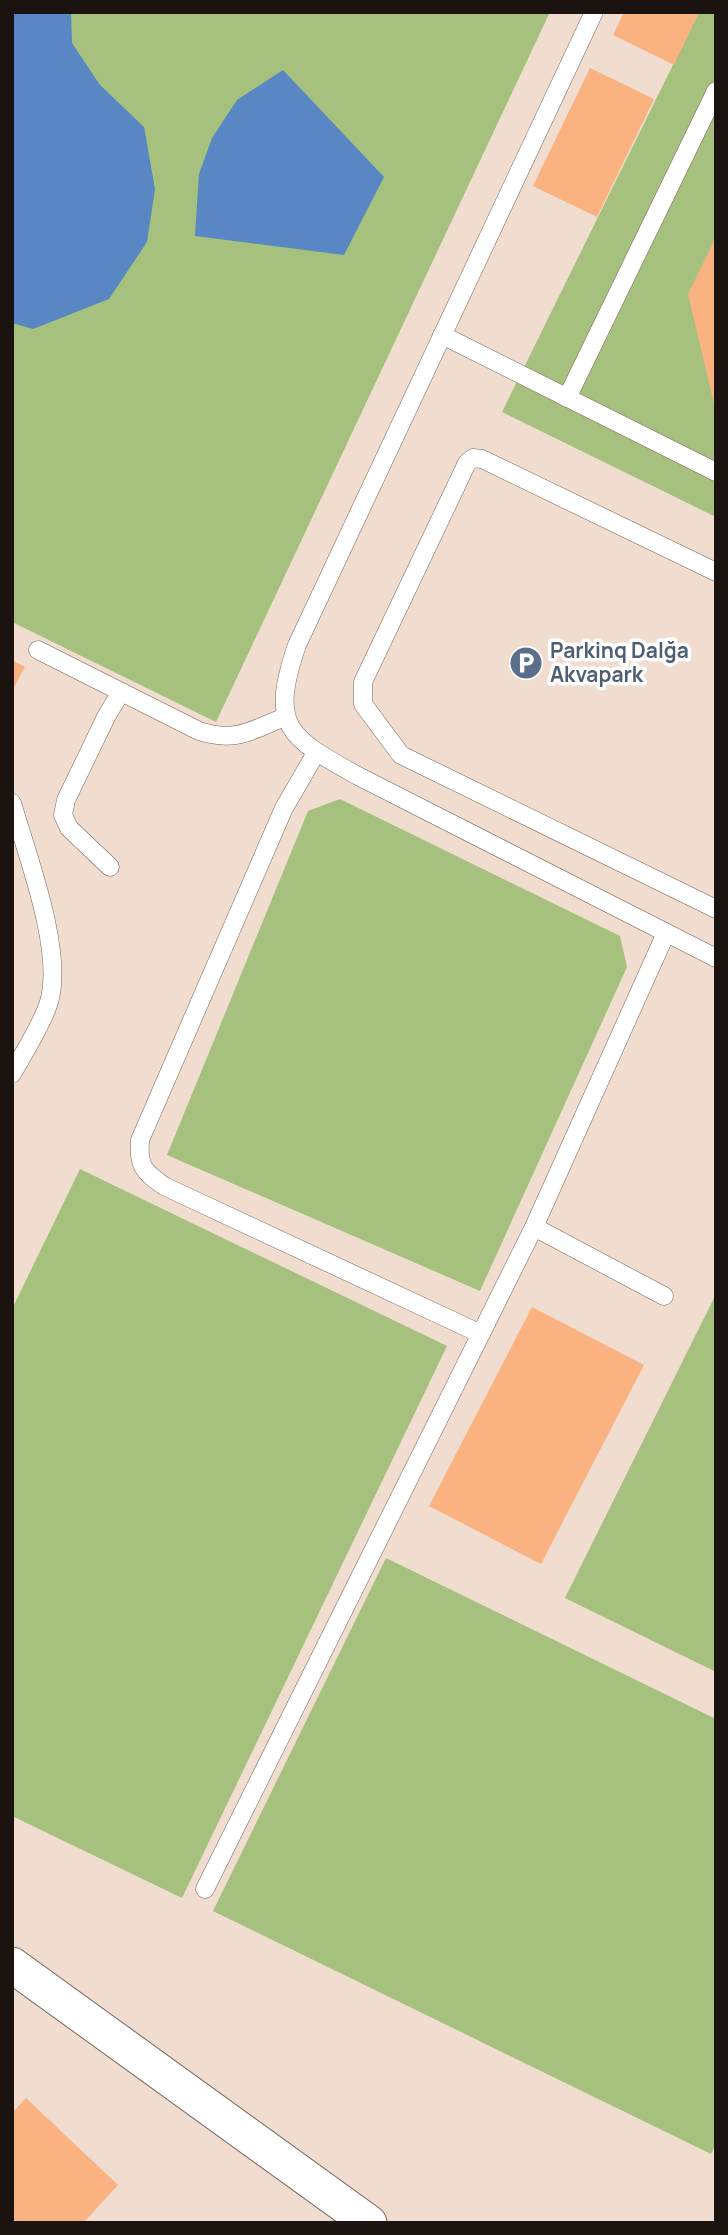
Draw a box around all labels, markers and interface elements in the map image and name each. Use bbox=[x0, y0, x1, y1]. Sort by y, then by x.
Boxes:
place label: Parkinq Dalğa Akvapark bbox=[550, 636, 689, 688]
parking icon: Parkinq Dalğa Akvapark bbox=[507, 644, 545, 682]

